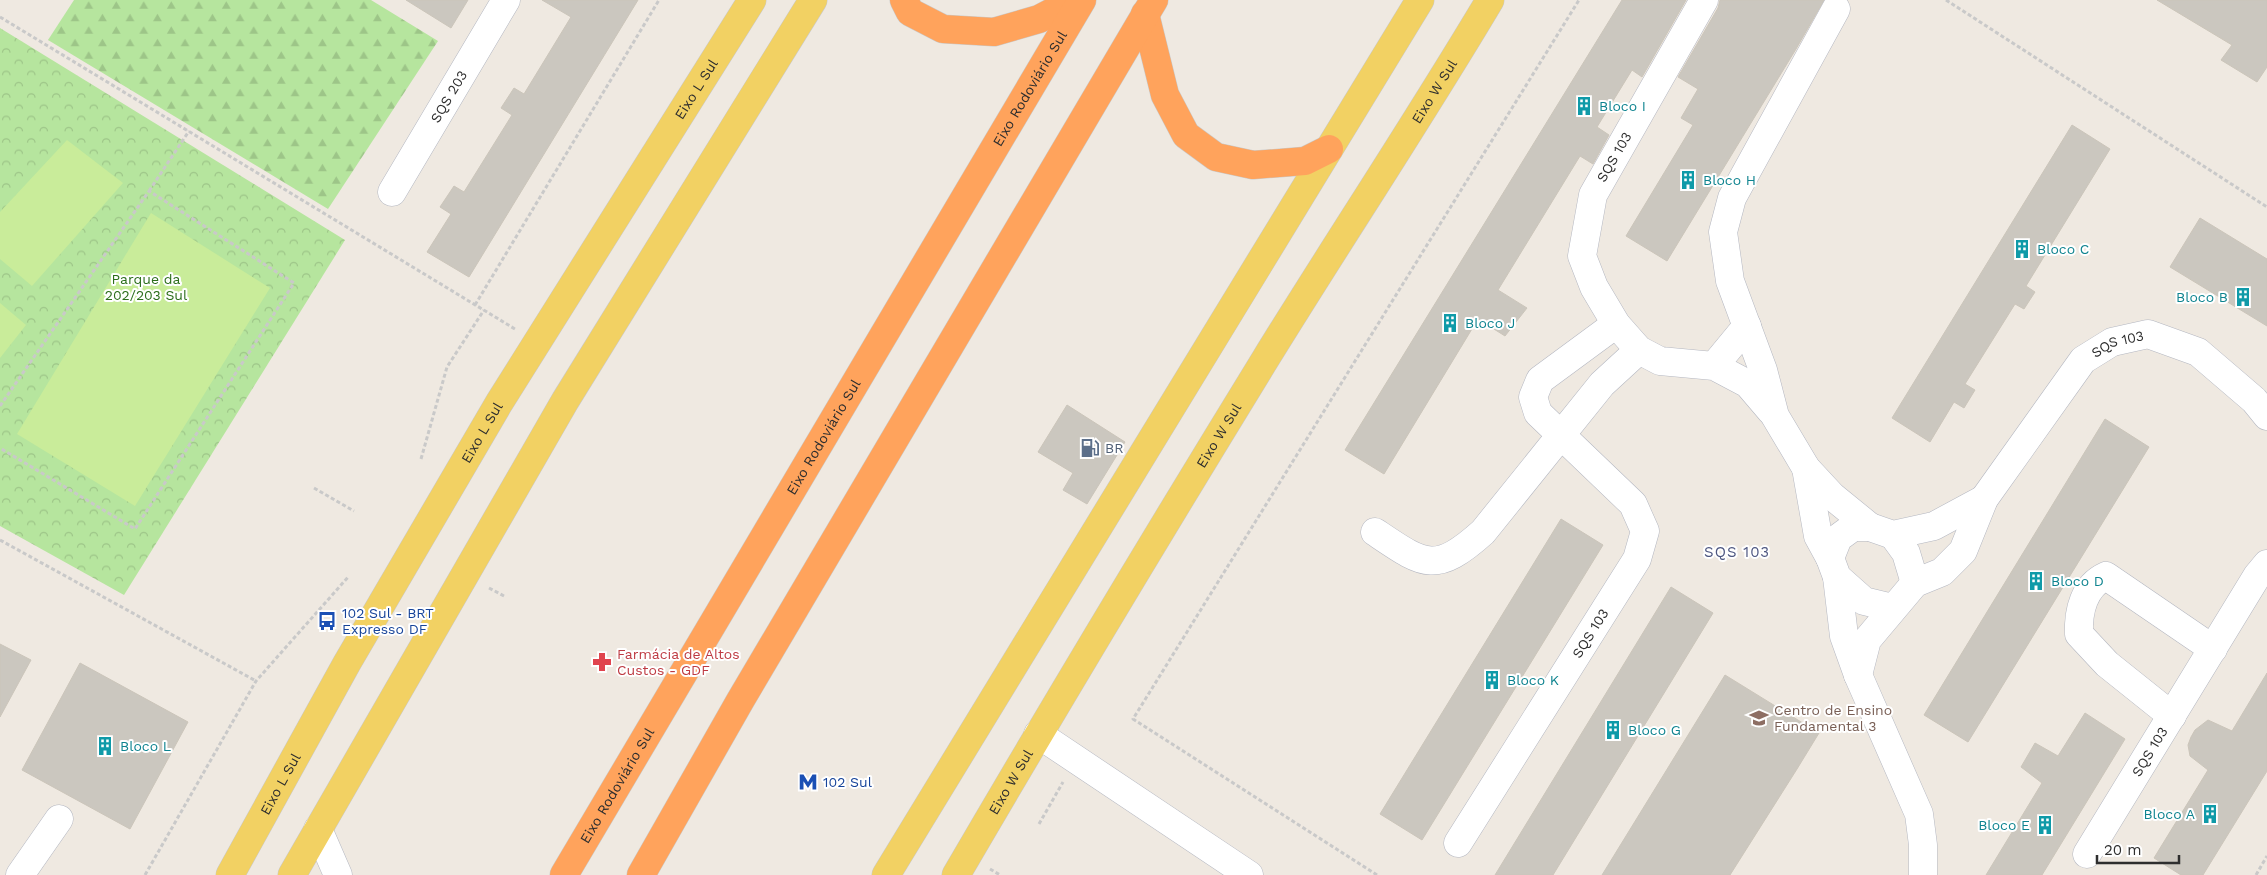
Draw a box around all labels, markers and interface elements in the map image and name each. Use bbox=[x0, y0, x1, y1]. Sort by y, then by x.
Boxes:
street label: Eixo Rodoviário Sul bbox=[989, 27, 1070, 149]
street label: Eixo L Sul bbox=[671, 56, 721, 122]
street label: Eixo W Sul bbox=[1408, 56, 1460, 126]
street label: SQS 203 bbox=[427, 68, 470, 126]
building icon: Bloco I bbox=[1573, 95, 1595, 117]
place label: Bloco I bbox=[1599, 98, 1646, 114]
street label: SQS 103 bbox=[1593, 129, 1635, 185]
building icon: Bloco H bbox=[1677, 169, 1699, 191]
place label: Bloco H bbox=[1703, 172, 1756, 188]
building icon: Bloco C bbox=[2011, 238, 2033, 260]
place label: Bloco C bbox=[2037, 241, 2089, 257]
park label: Parque da 202/203 Sul bbox=[105, 271, 188, 303]
building icon: Bloco B bbox=[2232, 286, 2254, 308]
place label: Bloco B bbox=[2176, 289, 2228, 305]
building icon: Bloco J bbox=[1439, 312, 1461, 334]
place label: Bloco J bbox=[1465, 315, 1515, 331]
street label: SQS 103 bbox=[2088, 327, 2145, 361]
street label: Eixo Rodoviário Sul bbox=[783, 376, 864, 498]
street label: Eixo L Sul bbox=[458, 399, 506, 466]
street label: Eixo W Sul bbox=[1193, 400, 1245, 470]
fuel station icon: BR bbox=[1079, 437, 1101, 459]
place label: BR bbox=[1105, 440, 1123, 456]
district label: SQS 103 bbox=[1704, 543, 1770, 561]
building icon: Bloco D bbox=[2025, 570, 2047, 592]
place label: Bloco D bbox=[2051, 573, 2104, 589]
place label: 102 Sul - BRT Expresso DF bbox=[342, 605, 434, 637]
street label: SQS 103 bbox=[1569, 606, 1612, 661]
bus stop icon: 102 Sul - BRT Expresso DF bbox=[316, 610, 338, 632]
place label: Farmácia de Altos Custos - GDF bbox=[617, 646, 740, 678]
pharmacy icon: Farmácia de Altos Custos - GDF bbox=[591, 651, 613, 673]
building icon: Bloco K bbox=[1481, 669, 1503, 691]
place label: Bloco K bbox=[1507, 672, 1559, 688]
place label: Centro de Ensino Fundamental 3 bbox=[1774, 702, 1892, 734]
school or university icon: Centro de Ensino Fundamental 3 bbox=[1748, 707, 1770, 729]
building icon: Bloco G bbox=[1602, 719, 1624, 741]
place label: Bloco G bbox=[1628, 722, 1681, 738]
street label: Eixo Rodoviário Sul bbox=[577, 724, 658, 846]
street label: SQS 103 bbox=[2128, 724, 2171, 779]
building icon: Bloco L bbox=[94, 735, 116, 757]
place label: Bloco L bbox=[120, 738, 171, 754]
street label: Eixo W Sul bbox=[985, 746, 1036, 817]
street label: Eixo L Sul bbox=[257, 750, 304, 817]
metro station icon: 102 Sul bbox=[797, 771, 819, 793]
place label: 102 Sul bbox=[823, 774, 873, 790]
building icon: Bloco A bbox=[2199, 803, 2221, 825]
place label: Bloco A bbox=[2143, 806, 2195, 822]
building icon: Bloco E bbox=[2034, 814, 2056, 836]
place label: Bloco E bbox=[1978, 817, 2030, 833]
scale bar bbox=[2097, 832, 2180, 864]
text: 20 m bbox=[2104, 841, 2142, 859]

